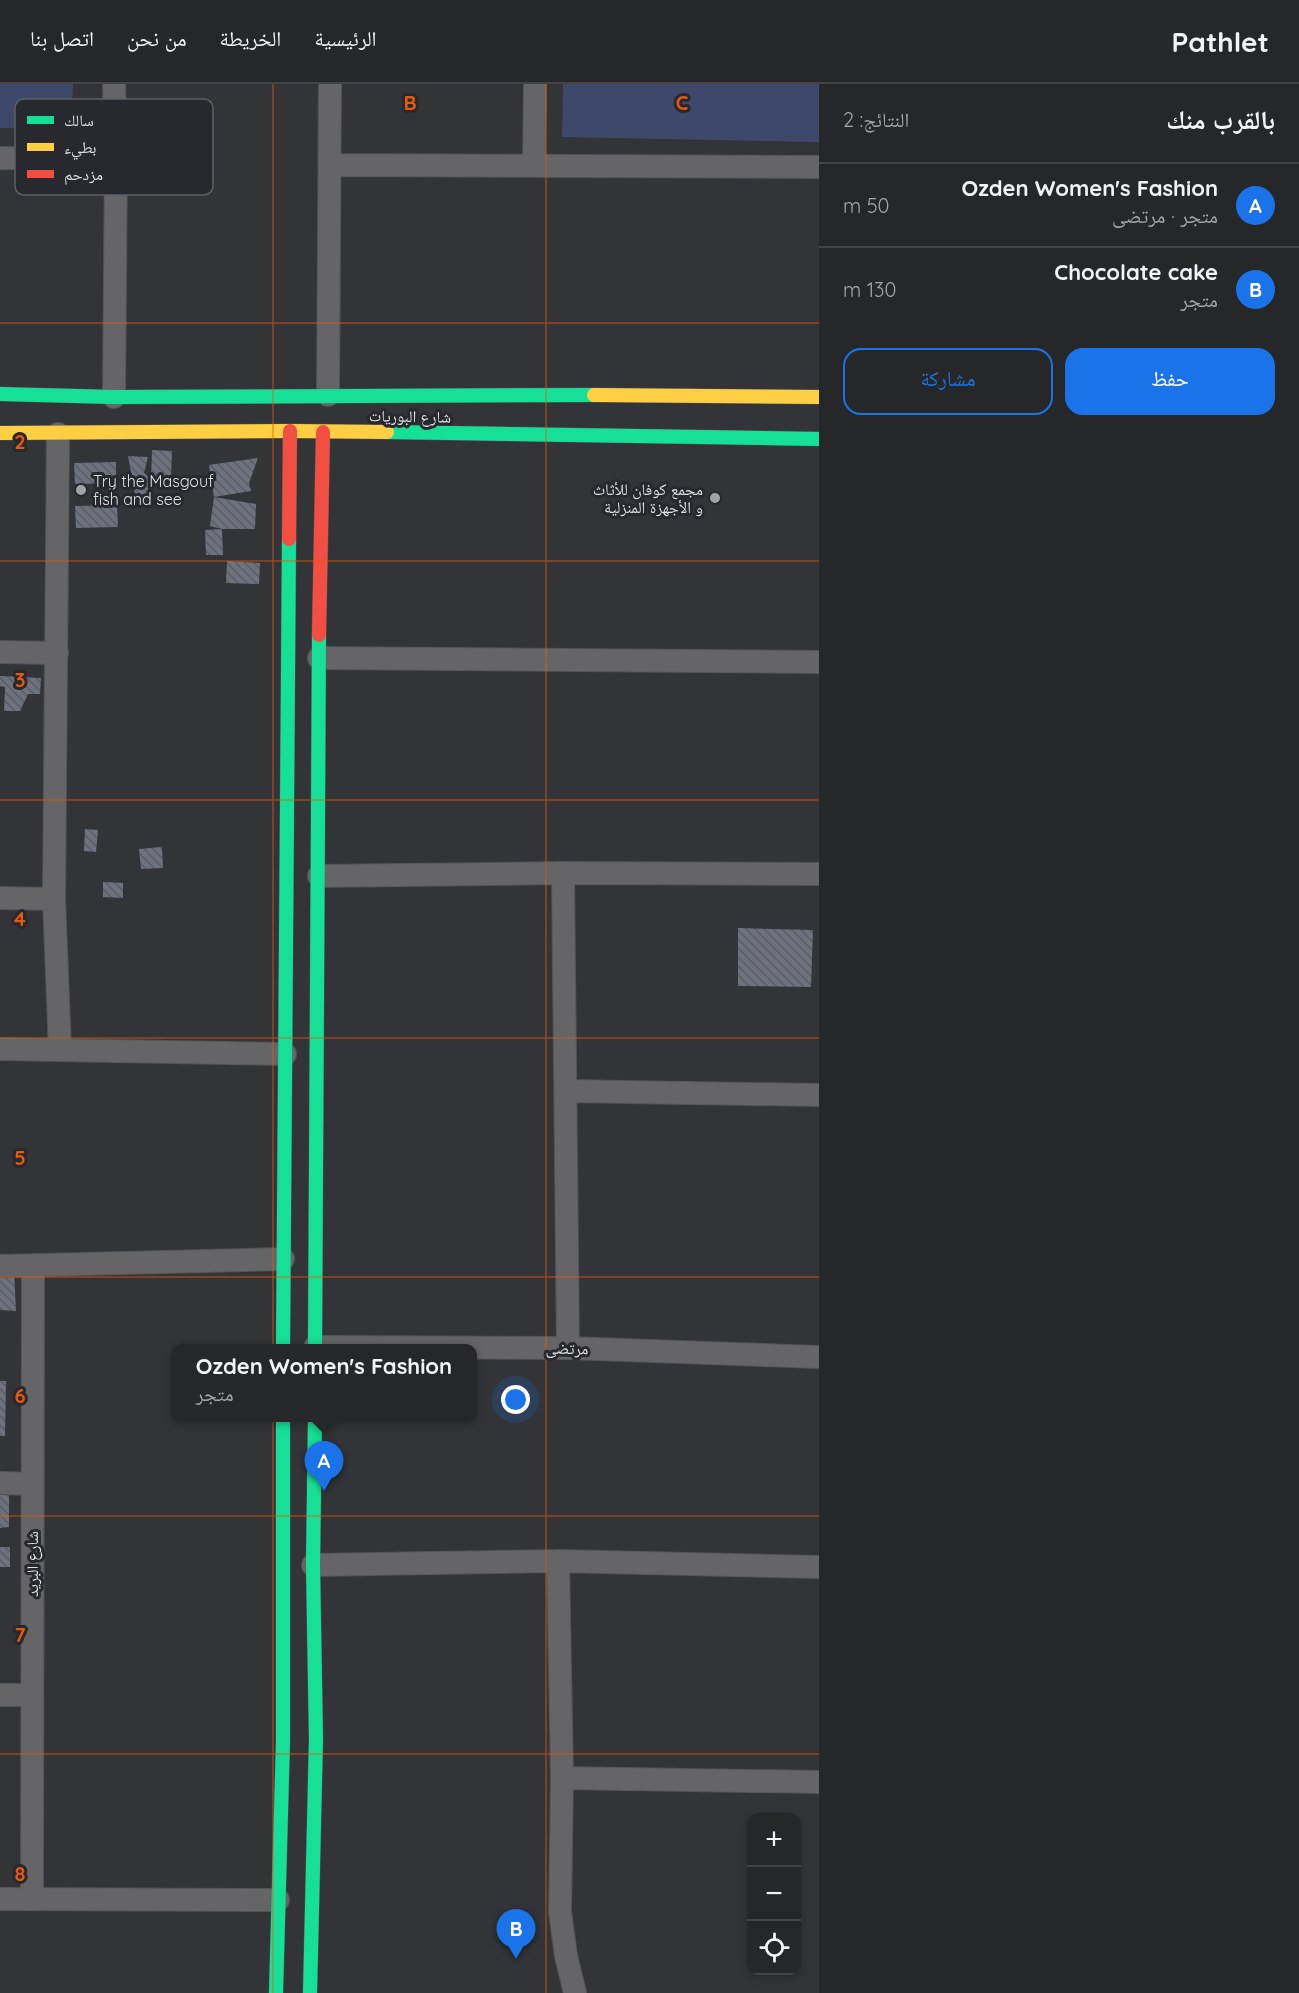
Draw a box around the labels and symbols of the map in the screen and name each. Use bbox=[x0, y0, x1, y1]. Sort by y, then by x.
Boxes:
text: B bbox=[403, 90, 417, 115]
text: C bbox=[676, 90, 689, 115]
legend bbox=[15, 99, 213, 195]
text: سالك bbox=[64, 110, 94, 130]
text: بطيء bbox=[64, 137, 96, 160]
text: مزدحم bbox=[64, 164, 103, 185]
street label: شارع البوريات bbox=[369, 405, 451, 428]
text: 2 bbox=[14, 429, 26, 454]
place label: Try the Masgouf fish and see bbox=[93, 471, 214, 509]
place label: مجمع كوفان للأثاث و الأجهزة المنزلية bbox=[593, 479, 703, 517]
marker: Try the Masgouf fish and see bbox=[74, 483, 88, 497]
marker: مجمع كوفان للأثاث و الأجهزة المنزلية bbox=[708, 491, 722, 505]
text: 3 bbox=[15, 667, 25, 692]
text: 4 bbox=[14, 906, 26, 931]
text: 5 bbox=[14, 1145, 26, 1170]
street label: مرتضى bbox=[545, 1338, 589, 1359]
text: 6 bbox=[14, 1383, 26, 1408]
your location bbox=[501, 1385, 530, 1414]
pin: A bbox=[304, 1442, 344, 1491]
street label: شارع البريد bbox=[22, 1531, 43, 1597]
text: 7 bbox=[15, 1622, 26, 1647]
text: 8 bbox=[15, 1861, 26, 1886]
pin: B bbox=[496, 1910, 536, 1959]

